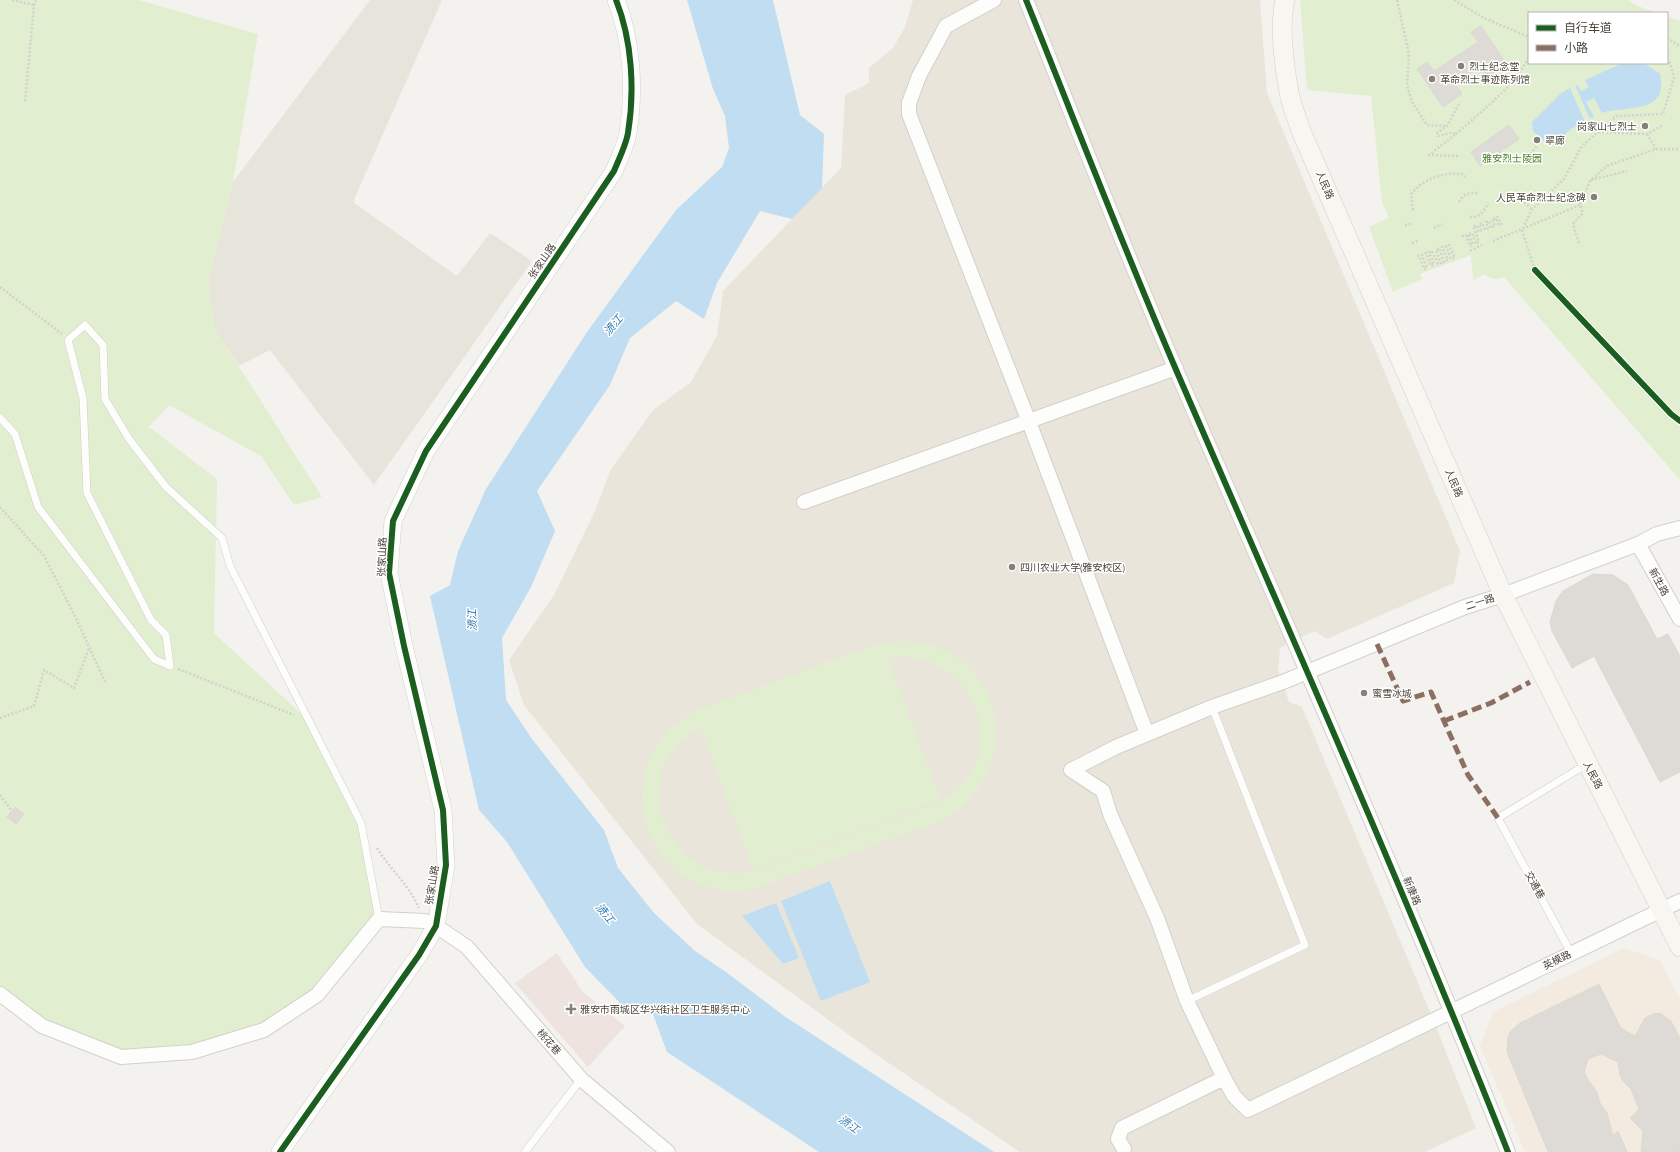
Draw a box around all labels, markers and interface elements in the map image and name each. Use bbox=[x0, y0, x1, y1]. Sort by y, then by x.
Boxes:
legend bbox=[1528, 12, 1668, 64]
text: 自行车道 bbox=[1564, 20, 1612, 35]
text: 小路 bbox=[1564, 40, 1588, 55]
place label: 烈士纪念堂 bbox=[1469, 60, 1519, 73]
marker: 烈士纪念堂 bbox=[1456, 61, 1466, 71]
place label: 革命烈士事迹陈列馆 bbox=[1440, 73, 1530, 86]
marker: 革命烈士事迹陈列馆 bbox=[1427, 74, 1437, 84]
place label: 岗家山七烈士 bbox=[1577, 120, 1637, 133]
marker: 岗家山七烈士 bbox=[1640, 121, 1650, 131]
place label: 翠廊 bbox=[1545, 134, 1565, 147]
marker: 翠廊 bbox=[1532, 135, 1542, 145]
park label: 雅安烈士陵园 bbox=[1482, 152, 1542, 165]
street label: 人民路 bbox=[1313, 169, 1337, 201]
place label: 人民革命烈士纪念碑 bbox=[1496, 191, 1586, 204]
marker: 人民革命烈士纪念碑 bbox=[1589, 192, 1599, 202]
street label: 张家山路 bbox=[525, 241, 559, 281]
water label: 𣸣江 bbox=[601, 311, 626, 338]
street label: 人民路 bbox=[1442, 467, 1466, 499]
street label: 张家山路 bbox=[375, 537, 389, 577]
place label: 四川农业大学(雅安校区) bbox=[1020, 561, 1125, 574]
marker: 四川农业大学(雅安校区) bbox=[1007, 562, 1017, 572]
street label: 新生路 bbox=[1646, 566, 1672, 598]
street label: 二一路 bbox=[1464, 591, 1496, 613]
water label: 𣸣江 bbox=[465, 608, 479, 631]
place label: 蜜雪冰城 bbox=[1372, 687, 1412, 700]
marker: 蜜雪冰城 bbox=[1359, 688, 1369, 698]
street label: 人民路 bbox=[1580, 759, 1606, 791]
street label: 张家山路 bbox=[422, 864, 442, 906]
street label: 交通巷 bbox=[1522, 869, 1548, 901]
street label: 新康路 bbox=[1400, 875, 1424, 907]
water label: 𣸣江 bbox=[593, 900, 618, 927]
street label: 英模路 bbox=[1541, 948, 1573, 972]
marker: 雅安市雨城区华兴街社区卫生服务中心 bbox=[565, 1003, 577, 1015]
place label: 雅安市雨城区华兴街社区卫生服务中心 bbox=[580, 1003, 750, 1016]
street label: 桃花巷 bbox=[534, 1026, 564, 1058]
water label: 𣸣江 bbox=[836, 1112, 863, 1137]

